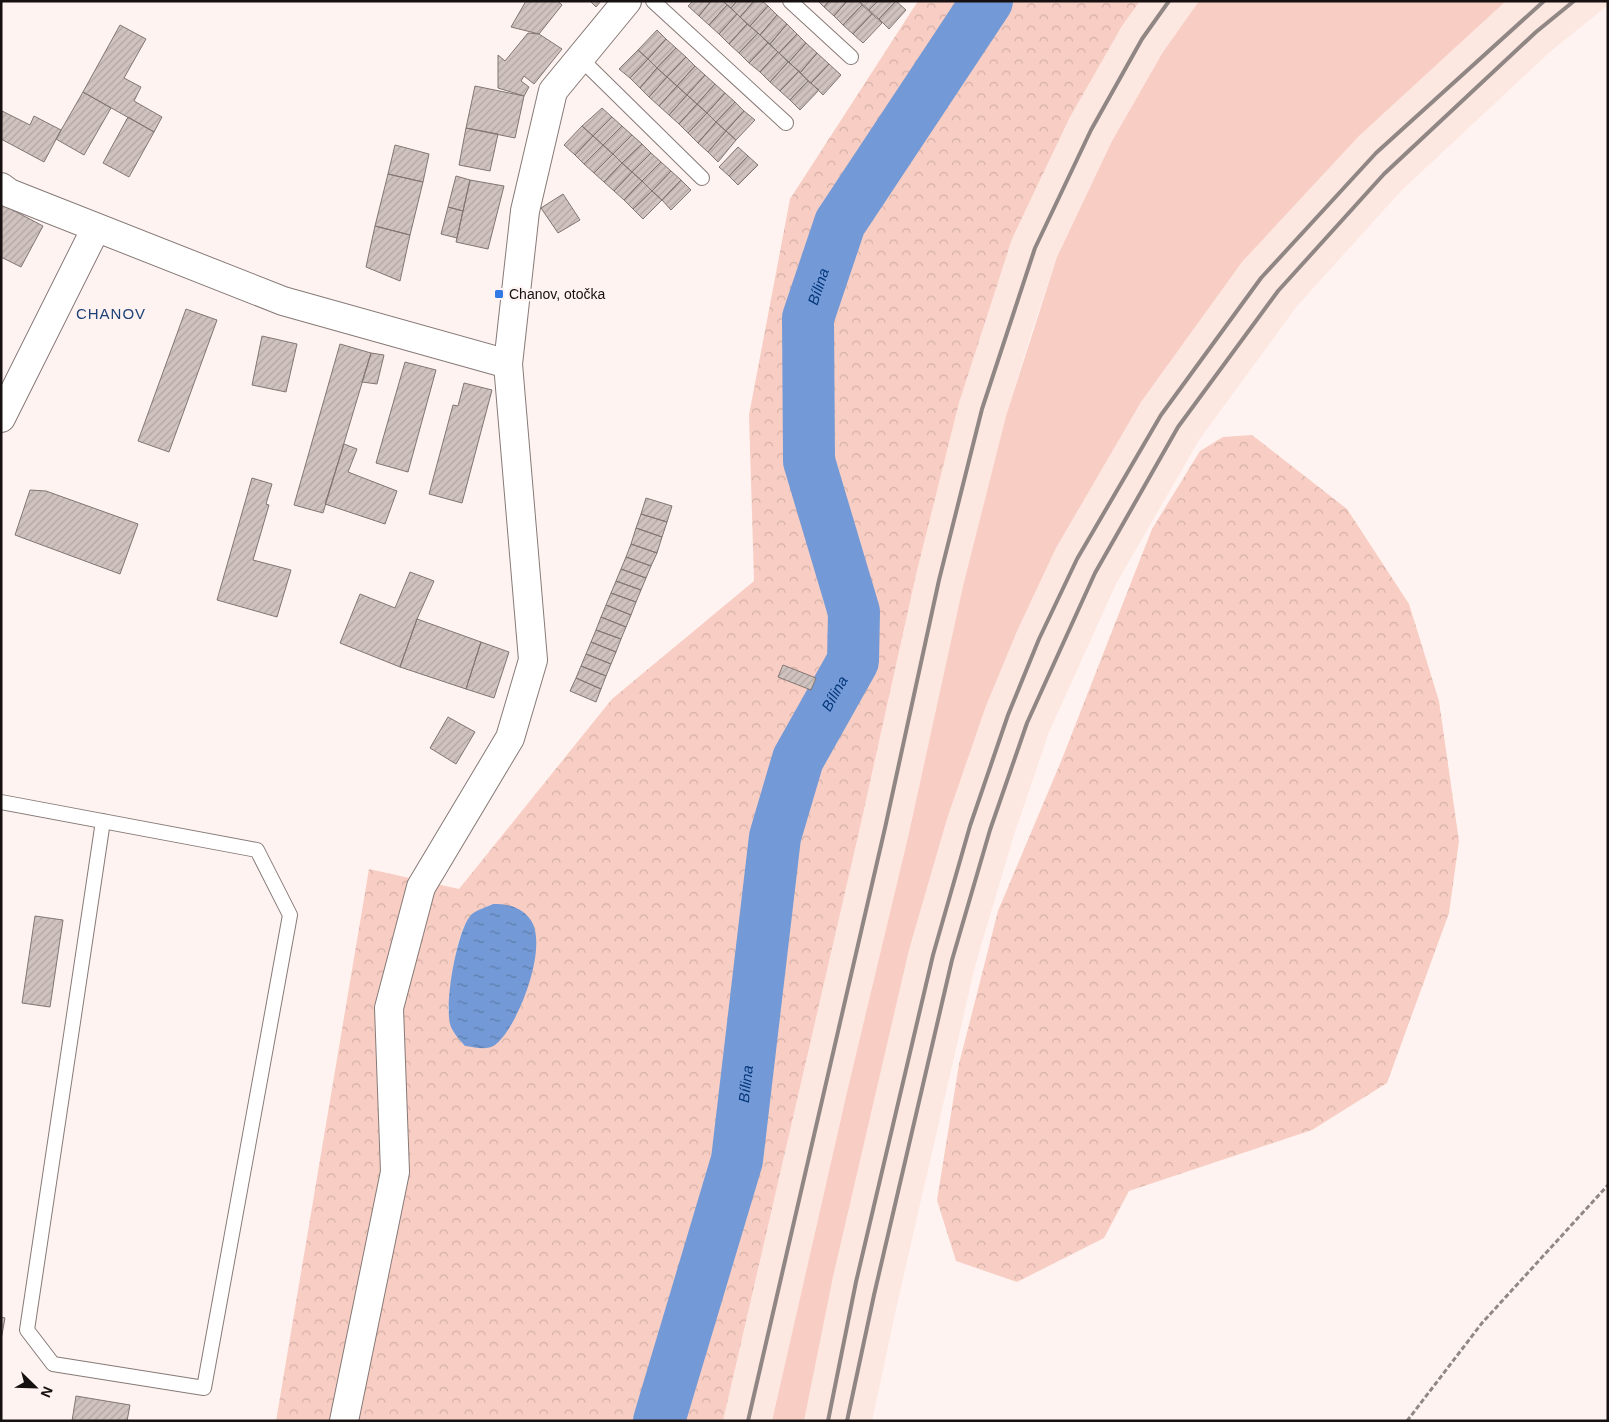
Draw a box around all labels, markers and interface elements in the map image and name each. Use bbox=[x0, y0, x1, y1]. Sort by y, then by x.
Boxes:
water label: Bílina bbox=[804, 266, 832, 307]
place label: Chanov, otočka bbox=[509, 286, 605, 302]
marker: Chanov, otočka bbox=[493, 288, 505, 300]
district label: CHANOV bbox=[76, 305, 146, 322]
water label: Bílina bbox=[818, 673, 851, 714]
water label: Bílina bbox=[735, 1064, 756, 1104]
north arrow bbox=[10, 1362, 60, 1412]
text: N bbox=[38, 1384, 56, 1400]

